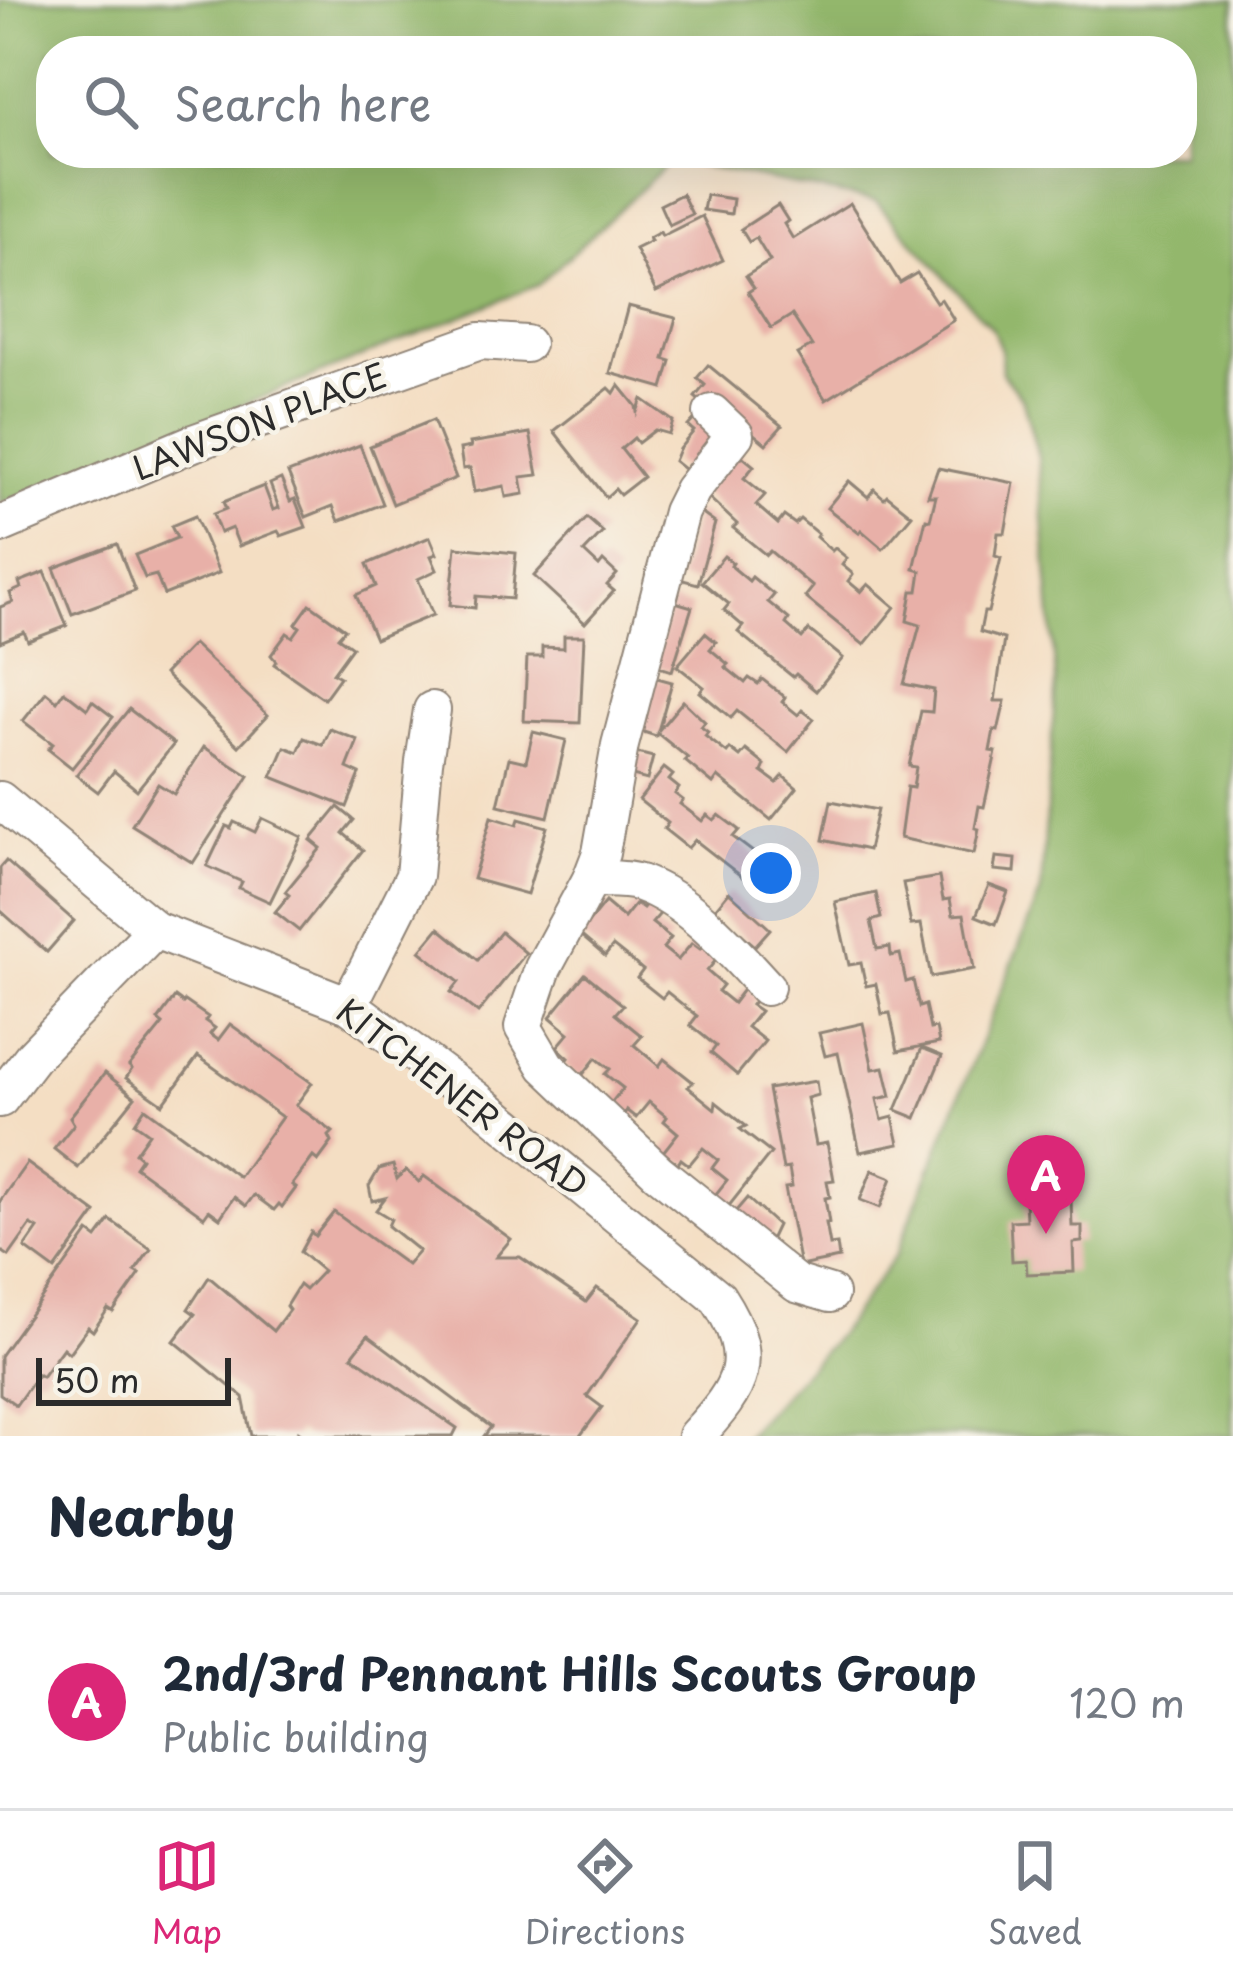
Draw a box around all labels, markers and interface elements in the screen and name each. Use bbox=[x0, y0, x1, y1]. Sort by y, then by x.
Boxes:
search box bbox=[36, 36, 1197, 168]
text: Search here bbox=[174, 68, 431, 136]
icon: search bbox=[78, 69, 144, 135]
street label: LAWSON PLACE bbox=[125, 349, 394, 492]
your location bbox=[741, 843, 801, 903]
street label: KITCHENER ROAD bbox=[327, 985, 600, 1208]
pin: A bbox=[1007, 1135, 1085, 1234]
scale bar bbox=[36, 1352, 231, 1405]
text: 50 m bbox=[54, 1354, 140, 1404]
text: Nearby bbox=[48, 1476, 235, 1553]
text: 2nd/3rd Pennant Hills Scouts Group bbox=[162, 1638, 976, 1706]
text: A bbox=[72, 1672, 102, 1731]
text: 120 m bbox=[1069, 1672, 1185, 1731]
text: Public building bbox=[162, 1706, 429, 1765]
tab: Map bbox=[151, 1833, 222, 1955]
tab: Directions bbox=[525, 1833, 685, 1955]
tab: Saved bbox=[988, 1833, 1082, 1955]

